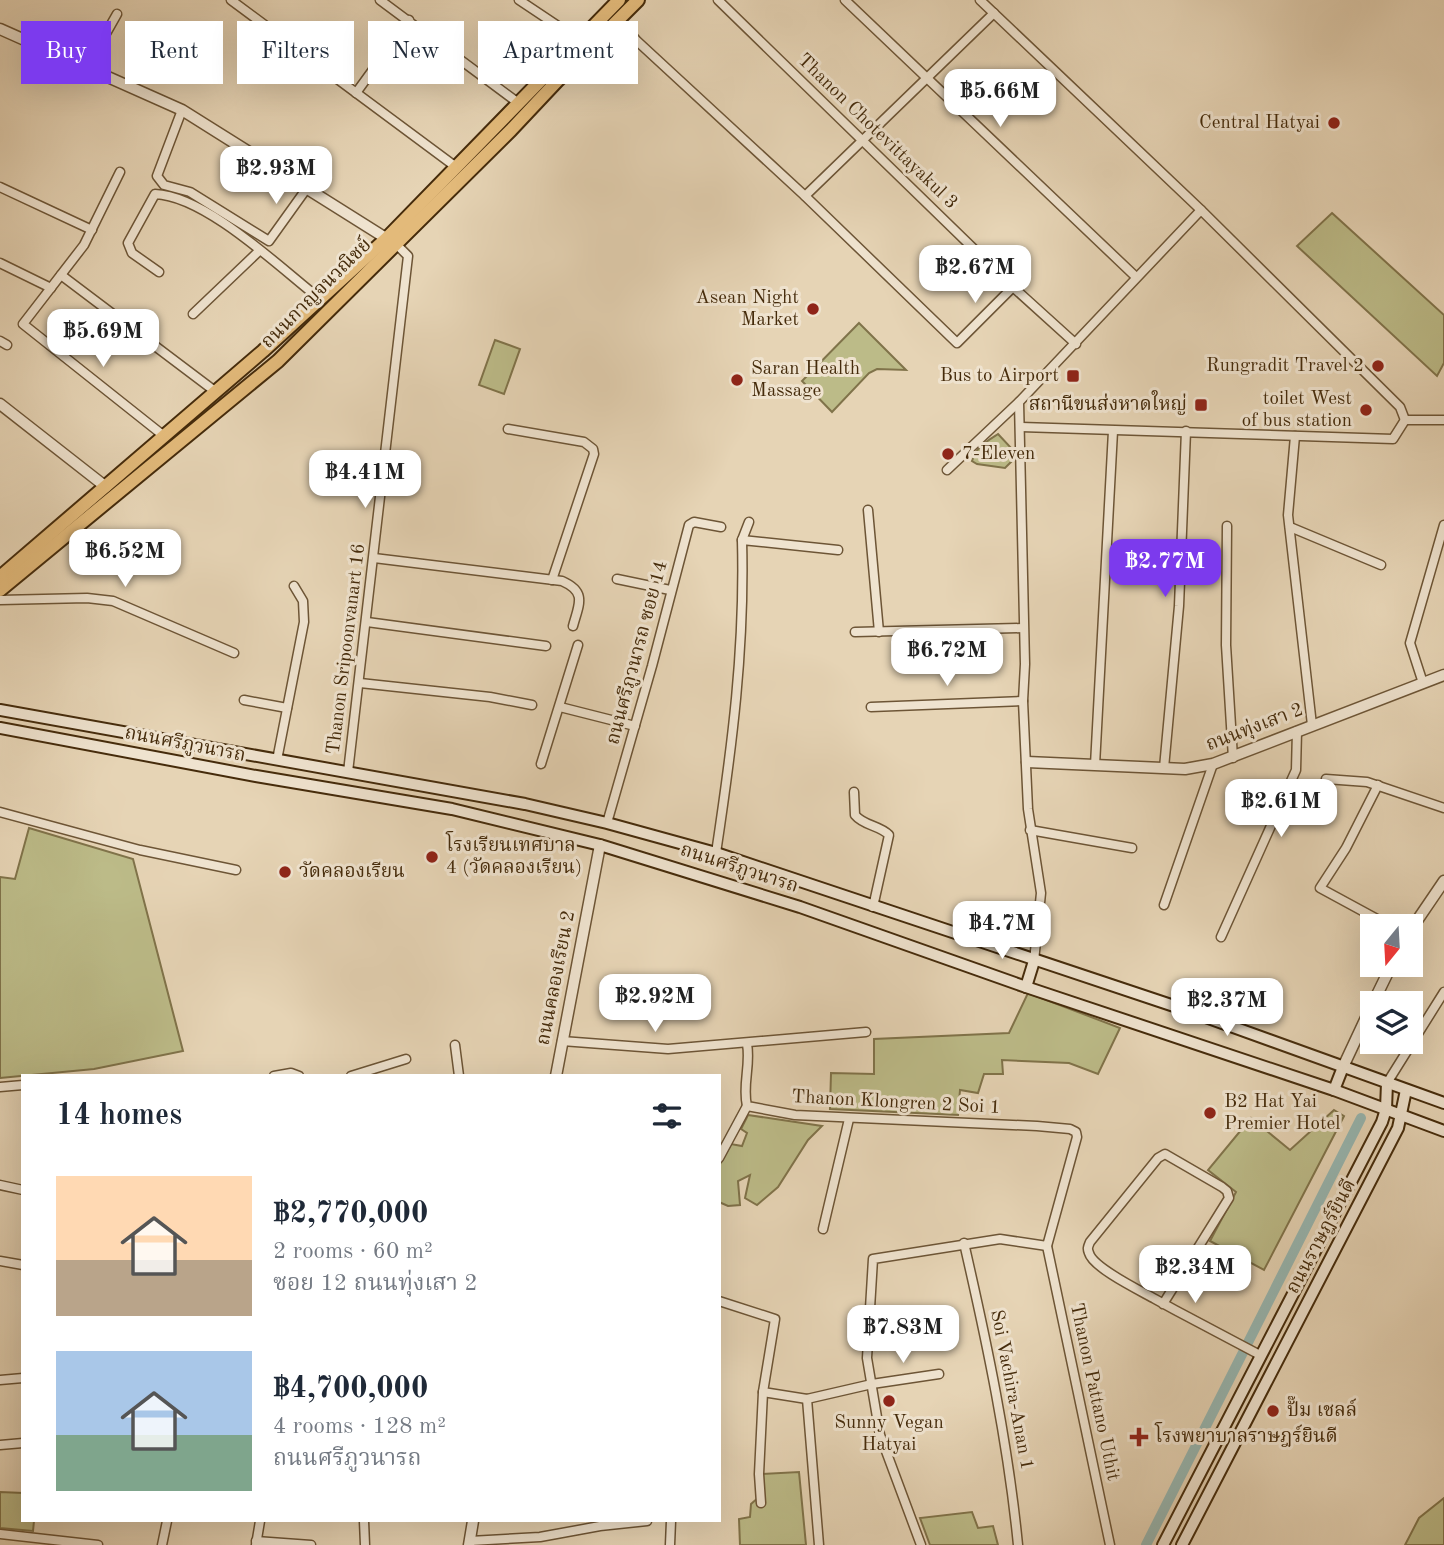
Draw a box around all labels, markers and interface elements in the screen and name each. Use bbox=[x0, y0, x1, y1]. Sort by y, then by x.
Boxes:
chip: Buy bbox=[21, 21, 111, 84]
chip: Rent bbox=[125, 21, 223, 84]
chip: Filters bbox=[237, 21, 354, 84]
chip: New bbox=[368, 21, 464, 84]
chip: Apartment bbox=[478, 21, 638, 84]
street label: Thanon Chotevittayakul 3 bbox=[793, 51, 961, 213]
pin: ฿5.66M bbox=[943, 69, 1057, 129]
text: ฿5.66M bbox=[960, 80, 1040, 103]
place label: Central Hatyai bbox=[1199, 114, 1320, 133]
marker: Central Hatyai bbox=[1326, 115, 1342, 131]
pin: ฿2.93M bbox=[219, 146, 333, 206]
text: ฿2.93M bbox=[236, 157, 316, 180]
street label: ถนนกาญจนวณิชย์ bbox=[256, 233, 376, 353]
pin: ฿2.67M bbox=[918, 246, 1032, 305]
text: ฿2.67M bbox=[935, 256, 1015, 279]
place label: Asean Night Market bbox=[696, 289, 799, 330]
marker: Asean Night Market bbox=[805, 301, 821, 317]
pin: ฿5.69M bbox=[46, 310, 160, 369]
text: ฿5.69M bbox=[63, 320, 143, 343]
place label: Rungradit Travel 2 bbox=[1206, 357, 1364, 376]
marker: Rungradit Travel 2 bbox=[1370, 358, 1386, 374]
place label: Saran Health Massage bbox=[751, 360, 860, 401]
place label: Bus to Airport bbox=[940, 367, 1059, 386]
marker: Bus to Airport bbox=[1065, 368, 1081, 384]
marker: Saran Health Massage bbox=[729, 372, 745, 388]
place label: สถานีขนส่งหาดใหญ่ bbox=[1029, 390, 1187, 415]
place label: toilet West of bus station bbox=[1242, 390, 1352, 431]
marker: สถานีขนส่งหาดใหญ่ bbox=[1193, 397, 1209, 413]
marker: toilet West of bus station bbox=[1358, 402, 1374, 418]
place label: 7-Eleven bbox=[962, 445, 1035, 464]
marker: 7-Eleven bbox=[940, 446, 956, 462]
pin: ฿4.41M bbox=[308, 450, 422, 510]
text: ฿4.41M bbox=[325, 461, 405, 484]
pin: ฿6.52M bbox=[68, 530, 182, 589]
text: ฿6.52M bbox=[85, 540, 165, 563]
pin: ฿2.77M bbox=[1108, 540, 1222, 599]
street label: Thanon Sripoonvanart 16 bbox=[325, 542, 369, 756]
text: ฿2.77M bbox=[1125, 550, 1205, 573]
street label: ถนนศรีภูวนารถ ซอย 14 bbox=[602, 559, 673, 747]
pin: ฿6.72M bbox=[890, 628, 1004, 688]
text: ฿6.72M bbox=[907, 639, 987, 662]
street label: ถนนทุ่งเสา 2 bbox=[1203, 698, 1307, 756]
street label: ถนนศรีภูวนารถ bbox=[123, 722, 247, 767]
pin: ฿2.61M bbox=[1224, 780, 1338, 839]
text: ฿2.61M bbox=[1241, 790, 1321, 813]
place label: โรงเรียนเทศบาล 4 (วัดคลองเรียน) bbox=[445, 830, 582, 878]
street label: ถนนศรีภูวนารถ bbox=[677, 839, 801, 898]
marker: โรงเรียนเทศบาล 4 (วัดคลองเรียน) bbox=[424, 849, 440, 865]
place label: วัดคลองเรียน bbox=[299, 861, 405, 882]
marker: วัดคลองเรียน bbox=[277, 864, 293, 880]
pin: ฿4.7M bbox=[953, 902, 1051, 961]
street label: ถนนคลองเรียน 2 bbox=[533, 909, 579, 1047]
text: ฿4.7M bbox=[969, 912, 1035, 935]
north arrow bbox=[1360, 914, 1423, 976]
map controls bbox=[1360, 914, 1423, 1054]
pin: ฿2.92M bbox=[598, 974, 712, 1034]
pin: ฿2.37M bbox=[1170, 978, 1284, 1038]
text: ฿2.92M bbox=[615, 985, 695, 1008]
text: ฿2.37M bbox=[1187, 989, 1267, 1012]
button: layers bbox=[1360, 991, 1423, 1054]
street label: Thanon Klongren 2 Soi 1 bbox=[791, 1088, 1001, 1118]
place label: B2 Hat Yai Premier Hotel bbox=[1224, 1093, 1340, 1134]
icon: filters bbox=[648, 1097, 686, 1135]
text: 14 homes bbox=[56, 1101, 182, 1131]
marker: B2 Hat Yai Premier Hotel bbox=[1202, 1105, 1218, 1121]
street label: ถนนราษฎร์ยินดี bbox=[1280, 1175, 1360, 1297]
text: ฿2,770,000 bbox=[273, 1199, 428, 1229]
icon: home bbox=[112, 1204, 196, 1288]
text: 2 rooms · 60 m² bbox=[273, 1240, 433, 1263]
pin: ฿2.34M bbox=[1138, 1246, 1252, 1305]
text: ฿2.34M bbox=[1155, 1256, 1235, 1279]
text: ซอย 12 ถนนทุ่งเสา 2 bbox=[273, 1272, 478, 1295]
street label: Thanon Pattano Uthit bbox=[1066, 1301, 1122, 1483]
pin: ฿7.83M bbox=[846, 1306, 960, 1365]
street label: Soi Vachira-Anan 1 bbox=[986, 1308, 1036, 1472]
text: ฿7.83M bbox=[863, 1316, 943, 1339]
text: ฿4,700,000 bbox=[273, 1374, 428, 1404]
icon: home bbox=[112, 1379, 196, 1463]
marker: Sunny Vegan Hatyai bbox=[881, 1393, 897, 1409]
place label: ปั๊ม เชลล์ bbox=[1287, 1395, 1357, 1421]
marker: ปั๊ม เชลล์ bbox=[1265, 1403, 1281, 1419]
place label: Sunny Vegan Hatyai bbox=[834, 1414, 944, 1455]
text: 4 rooms · 128 m² bbox=[273, 1415, 446, 1438]
place label: โรงพยาบาลราษฎร์ยินดี bbox=[1154, 1421, 1338, 1447]
marker: โรงพยาบาลราษฎร์ยินดี bbox=[1129, 1427, 1149, 1447]
text: ถนนศรีภูวนารถ bbox=[273, 1447, 422, 1470]

